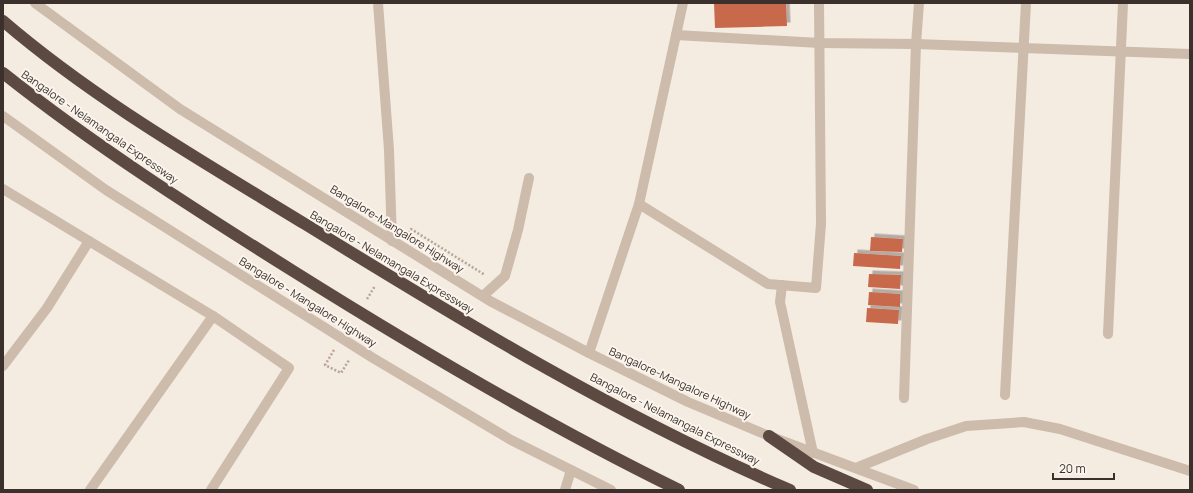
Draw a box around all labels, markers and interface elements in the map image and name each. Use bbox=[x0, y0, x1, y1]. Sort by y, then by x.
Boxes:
street label: Bangalore - Nelamangala Expressway bbox=[19, 66, 182, 187]
street label: Bangalore-Mangalore Highway bbox=[328, 181, 467, 276]
street label: Bangalore - Nelamangala Expressway bbox=[308, 207, 477, 317]
street label: Bangalore - Mangalore Highway bbox=[237, 253, 380, 350]
street label: Bangalore-Mangalore Highway bbox=[607, 343, 754, 422]
street label: Bangalore - Nelamangala Expressway bbox=[588, 369, 763, 468]
scale bar bbox=[1053, 455, 1114, 481]
text: 20 m bbox=[1059, 460, 1086, 477]

